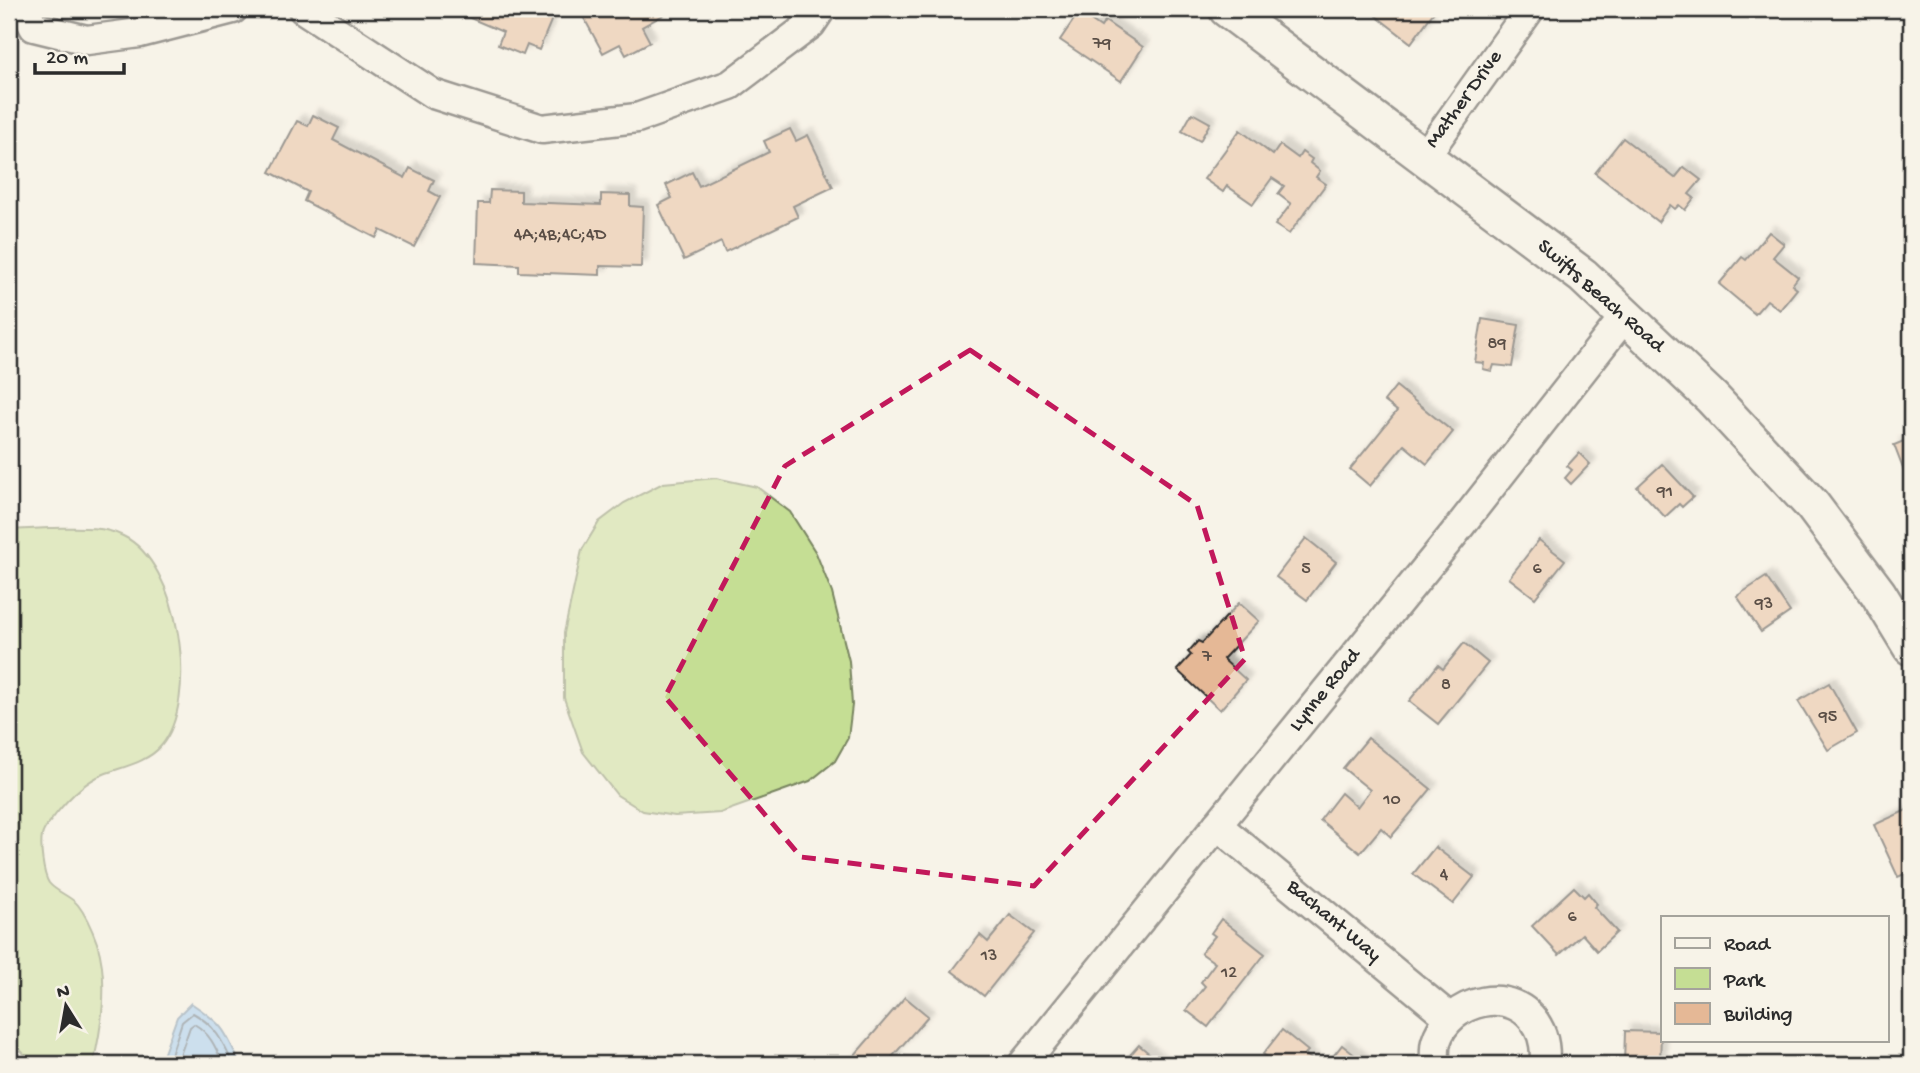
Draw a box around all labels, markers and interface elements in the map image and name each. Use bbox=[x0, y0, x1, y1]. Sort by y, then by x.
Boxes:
scale bar bbox=[35, 32, 124, 76]
house number: 79 bbox=[1092, 34, 1111, 55]
street label: Mather Drive bbox=[1421, 45, 1510, 154]
text: 20 m bbox=[46, 47, 88, 72]
house number: 4A;4B;4C;4D bbox=[514, 225, 606, 246]
street label: Swifts Beach Road bbox=[1531, 235, 1670, 360]
house number: 89 bbox=[1488, 334, 1506, 355]
house number: 91 bbox=[1656, 482, 1673, 503]
house number: 5 bbox=[1301, 559, 1311, 580]
house number: 6 bbox=[1532, 559, 1542, 580]
house number: 93 bbox=[1754, 594, 1773, 615]
street label: Lynne Road bbox=[1285, 643, 1368, 738]
house number: 7 bbox=[1201, 647, 1212, 668]
house number: 8 bbox=[1441, 675, 1451, 696]
house number: 95 bbox=[1818, 707, 1837, 728]
house number: 10 bbox=[1382, 790, 1401, 811]
house number: 4 bbox=[1440, 865, 1449, 886]
street label: Bachant Way bbox=[1280, 875, 1385, 969]
house number: 6 bbox=[1567, 907, 1577, 928]
legend bbox=[1661, 916, 1888, 1042]
text: Road bbox=[1724, 934, 1772, 959]
house number: 13 bbox=[980, 946, 997, 967]
house number: 12 bbox=[1220, 963, 1237, 984]
text: Park bbox=[1723, 970, 1767, 995]
north arrow bbox=[32, 972, 102, 1042]
text: N bbox=[55, 980, 72, 1005]
text: Building bbox=[1723, 1004, 1793, 1029]

